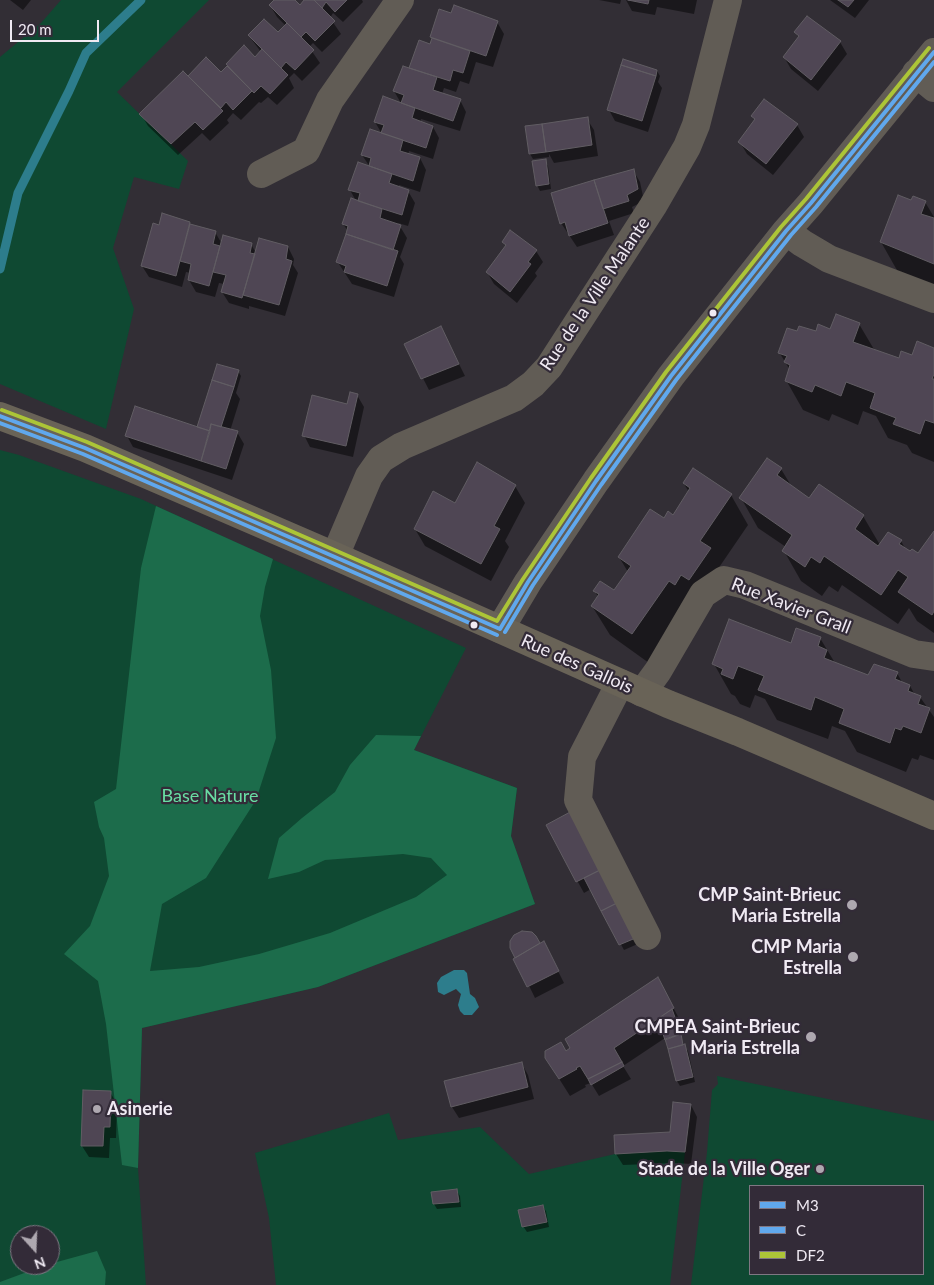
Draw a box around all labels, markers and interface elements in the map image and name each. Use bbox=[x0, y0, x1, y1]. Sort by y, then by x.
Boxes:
scale bar bbox=[12, 10, 101, 42]
text: 20 m bbox=[18, 20, 52, 38]
street label: Rue de la Ville Malante bbox=[536, 213, 654, 375]
unlabelled marker bbox=[708, 308, 718, 318]
street label: Rue Xavier Grall bbox=[728, 573, 854, 639]
unlabelled marker bbox=[469, 620, 479, 630]
street label: Rue des Gallois bbox=[518, 630, 636, 698]
park label: Base Nature bbox=[162, 785, 258, 807]
place label: CMP Saint-Brieuc Maria Estrella bbox=[698, 884, 841, 926]
marker: CMP Saint-Brieuc Maria Estrella bbox=[845, 898, 859, 912]
place label: CMP Maria Estrella bbox=[751, 936, 842, 979]
marker: CMP Maria Estrella bbox=[846, 950, 860, 964]
place label: CMPEA Saint-Brieuc Maria Estrella bbox=[634, 1016, 800, 1058]
marker: CMPEA Saint-Brieuc Maria Estrella bbox=[804, 1030, 818, 1044]
place label: Asinerie bbox=[107, 1098, 173, 1120]
marker: Asinerie bbox=[91, 1103, 103, 1115]
place label: Stade de la Ville Oger bbox=[638, 1158, 810, 1180]
marker: Stade de la Ville Oger bbox=[814, 1163, 826, 1175]
legend bbox=[749, 1185, 924, 1275]
text: M3 bbox=[796, 1196, 819, 1214]
text: C bbox=[796, 1221, 806, 1239]
north arrow bbox=[10, 1225, 60, 1275]
text: DF2 bbox=[796, 1246, 825, 1264]
text: N bbox=[32, 1254, 48, 1273]

